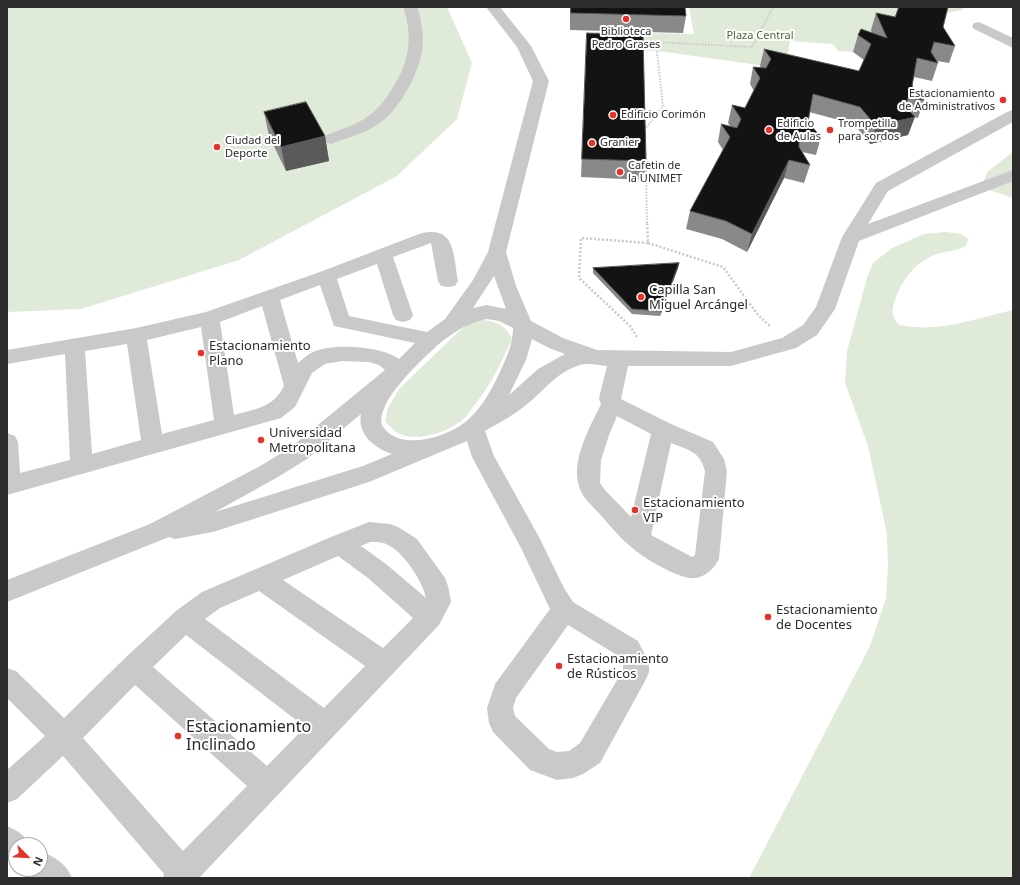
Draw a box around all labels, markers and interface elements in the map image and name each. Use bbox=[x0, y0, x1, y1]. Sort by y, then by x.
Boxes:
marker: Biblioteca Pedro Grases bbox=[621, 14, 631, 24]
place label: Biblioteca Pedro Grases bbox=[592, 25, 660, 51]
park label: Plaza Central bbox=[726, 29, 794, 43]
place label: Estacionamiento de Administrativos bbox=[899, 87, 995, 113]
marker: Estacionamiento de Administrativos bbox=[998, 95, 1008, 105]
place label: Edificio Corimón bbox=[621, 108, 706, 122]
marker: Edificio Corimón bbox=[608, 110, 618, 120]
place label: Edificio de Aulas bbox=[777, 117, 821, 143]
place label: Trompetilla para sordos bbox=[838, 117, 899, 143]
marker: Edificio de Aulas bbox=[764, 125, 774, 135]
marker: Trompetilla para sordos bbox=[825, 125, 835, 135]
place label: Ciudad del Deporte bbox=[225, 134, 280, 160]
place label: Granier bbox=[600, 136, 639, 150]
marker: Granier bbox=[587, 138, 597, 148]
marker: Ciudad del Deporte bbox=[212, 142, 222, 152]
place label: Cafetin de la UNIMET bbox=[628, 159, 682, 185]
marker: Cafetin de la UNIMET bbox=[615, 167, 625, 177]
place label: Capilla San Miguel Arcángel bbox=[649, 282, 748, 313]
marker: Capilla San Miguel Arcángel bbox=[636, 292, 646, 302]
place label: Estacionamiento Plano bbox=[209, 338, 311, 369]
marker: Estacionamiento Plano bbox=[196, 348, 206, 358]
place label: Universidad Metropolitana bbox=[269, 425, 356, 456]
marker: Universidad Metropolitana bbox=[256, 435, 266, 445]
place label: Estacionamiento VIP bbox=[643, 495, 745, 526]
marker: Estacionamiento VIP bbox=[630, 505, 640, 515]
place label: Estacionamiento de Docentes bbox=[776, 602, 878, 633]
marker: Estacionamiento de Docentes bbox=[763, 612, 773, 622]
place label: Estacionamiento de Rústicos bbox=[567, 651, 669, 682]
marker: Estacionamiento de Rústicos bbox=[554, 661, 564, 671]
place label: Estacionamiento Inclinado bbox=[186, 717, 311, 755]
marker: Estacionamiento Inclinado bbox=[173, 731, 183, 741]
north arrow bbox=[8, 837, 48, 877]
text: N bbox=[30, 855, 47, 869]

